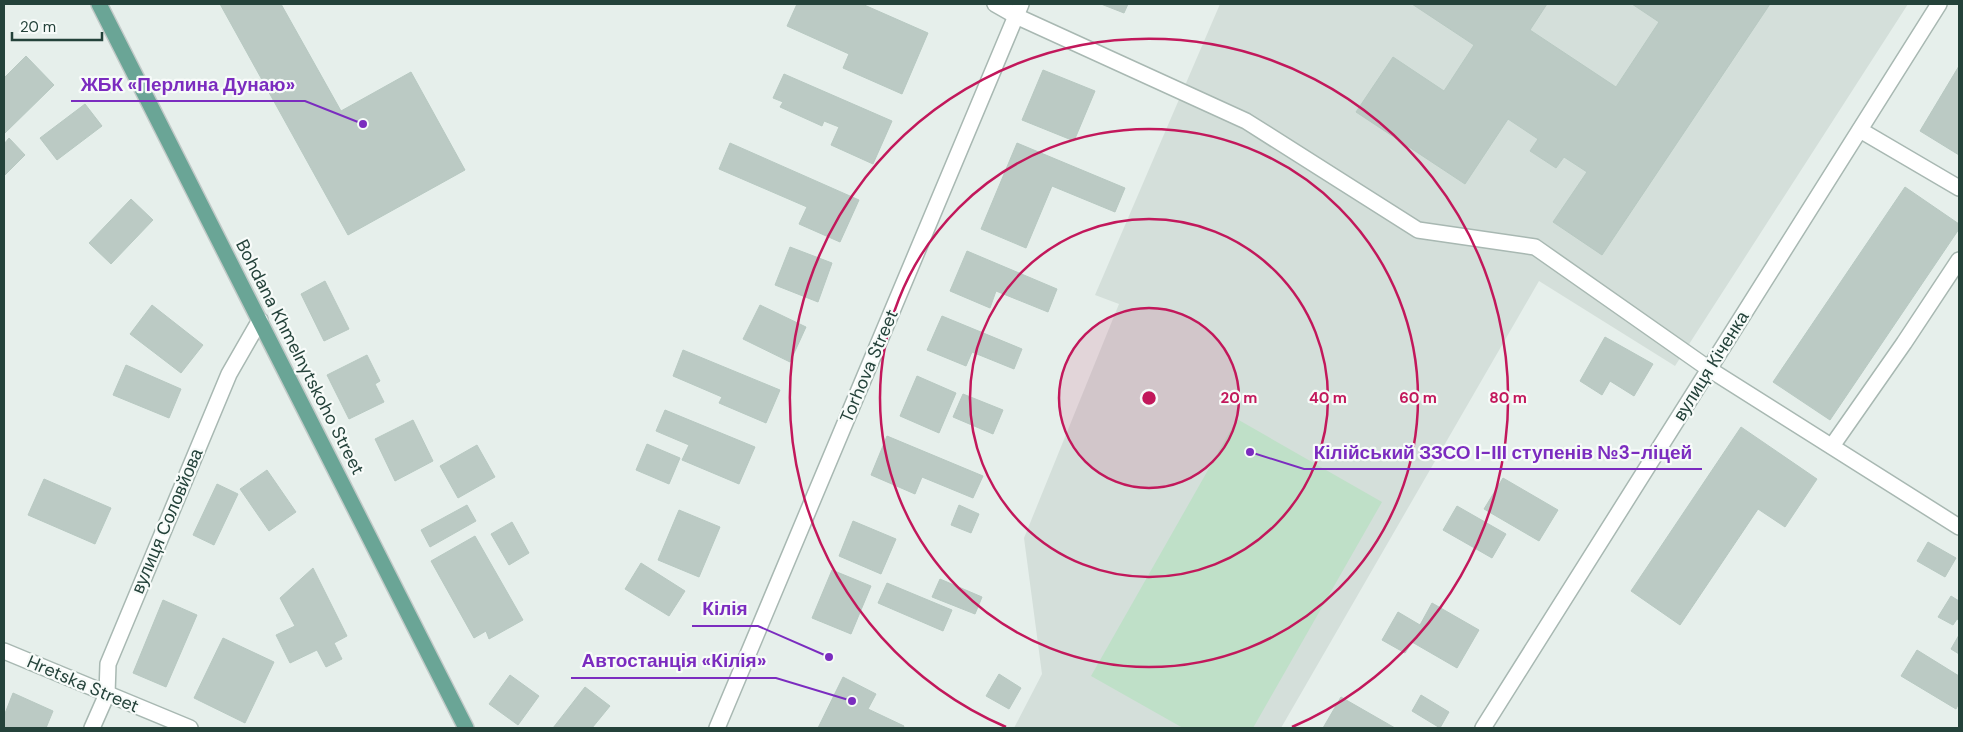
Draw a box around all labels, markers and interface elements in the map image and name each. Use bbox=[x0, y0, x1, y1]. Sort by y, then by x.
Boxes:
scale bar bbox=[12, 10, 102, 42]
text: 20 m bbox=[20, 17, 56, 37]
callout: ЖБК «Перлина Дунаю» bbox=[71, 67, 305, 101]
text: ЖБК «Перлина Дунаю» bbox=[80, 72, 295, 97]
street label: Bohdana Khmelnytskoho Street bbox=[230, 235, 370, 479]
street label: Torhova Street bbox=[834, 306, 904, 426]
street label: вулиця Кіченка bbox=[1668, 306, 1755, 425]
text: 20 m bbox=[1221, 388, 1257, 408]
text: 40 m bbox=[1309, 388, 1347, 408]
text: 60 m bbox=[1399, 388, 1437, 408]
text: 80 m bbox=[1489, 388, 1527, 408]
centre of rings bbox=[1140, 389, 1158, 407]
callout: Кілійський ЗЗСО І-ІІІ ступенів №3-ліцей bbox=[1304, 435, 1702, 469]
text: Кілійський ЗЗСО І-ІІІ ступенів №3-ліцей bbox=[1314, 440, 1692, 465]
street label: вулиця Соловйова bbox=[126, 444, 209, 597]
callout: Кілія bbox=[692, 592, 758, 626]
text: Кілія bbox=[702, 596, 748, 621]
callout: Автостанція «Кілія» bbox=[571, 644, 776, 678]
text: Автостанція «Кілія» bbox=[582, 648, 766, 673]
street label: Hretska Street bbox=[23, 650, 143, 718]

